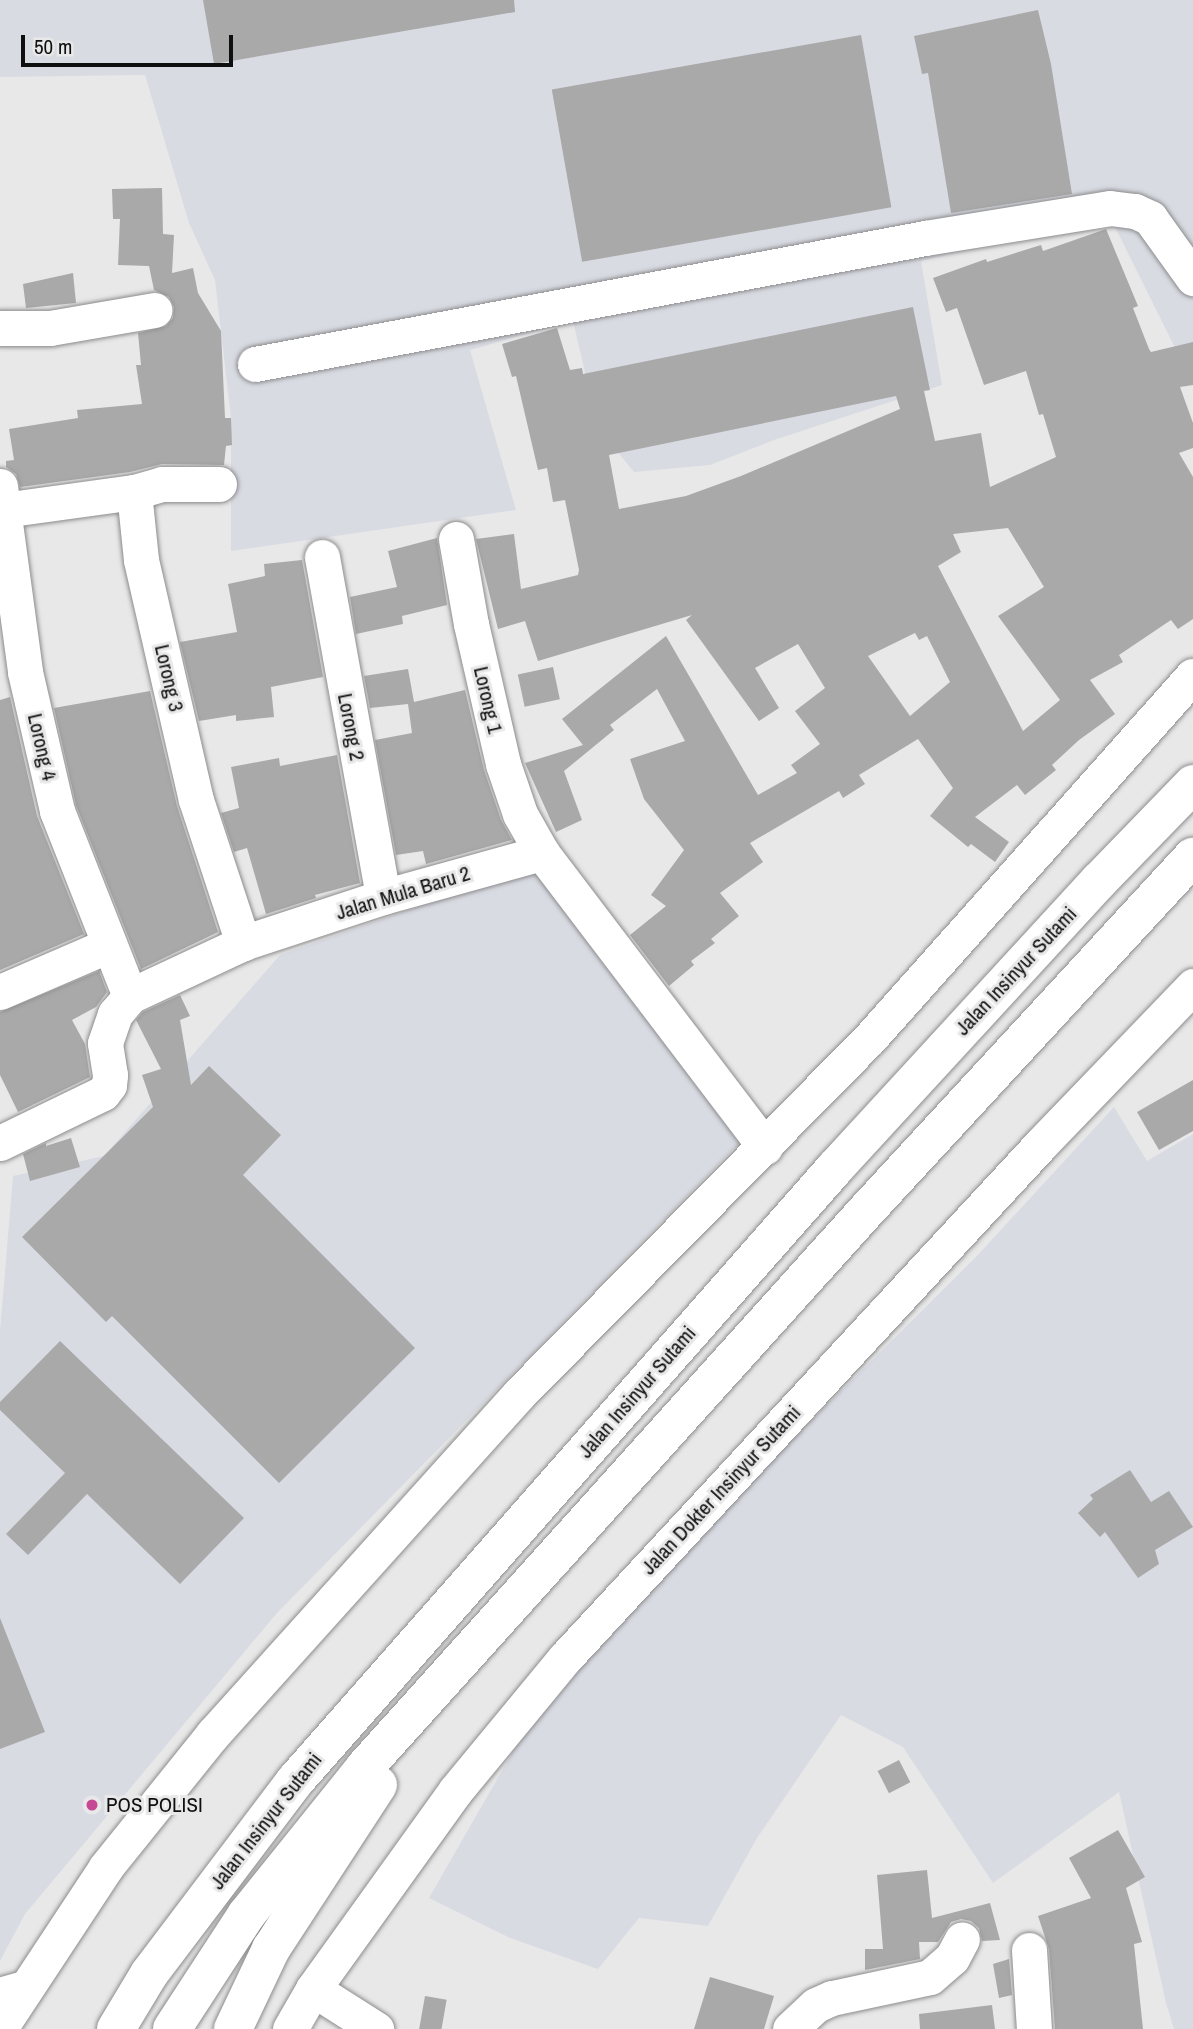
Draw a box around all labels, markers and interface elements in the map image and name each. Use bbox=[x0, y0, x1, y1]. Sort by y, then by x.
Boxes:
scale bar bbox=[24, 21, 236, 65]
text: 50 m bbox=[34, 32, 72, 61]
street label: Lorong 3 bbox=[149, 642, 189, 714]
street label: Lorong 1 bbox=[468, 664, 508, 736]
street label: Lorong 2 bbox=[332, 691, 370, 763]
street label: Lorong 4 bbox=[22, 711, 62, 783]
street label: Jalan Mula Baru 2 bbox=[333, 861, 473, 925]
street label: Jalan Insinyur Sutami bbox=[950, 902, 1082, 1040]
street label: Jalan Insinyur Sutami bbox=[573, 1321, 701, 1463]
street label: Jalan Dokter Insinyur Sutami bbox=[636, 1400, 806, 1580]
street label: Jalan Insinyur Sutami bbox=[205, 1748, 327, 1894]
place label: POS POLISI bbox=[106, 1792, 203, 1818]
marker: POS POLISI bbox=[84, 1797, 100, 1813]

